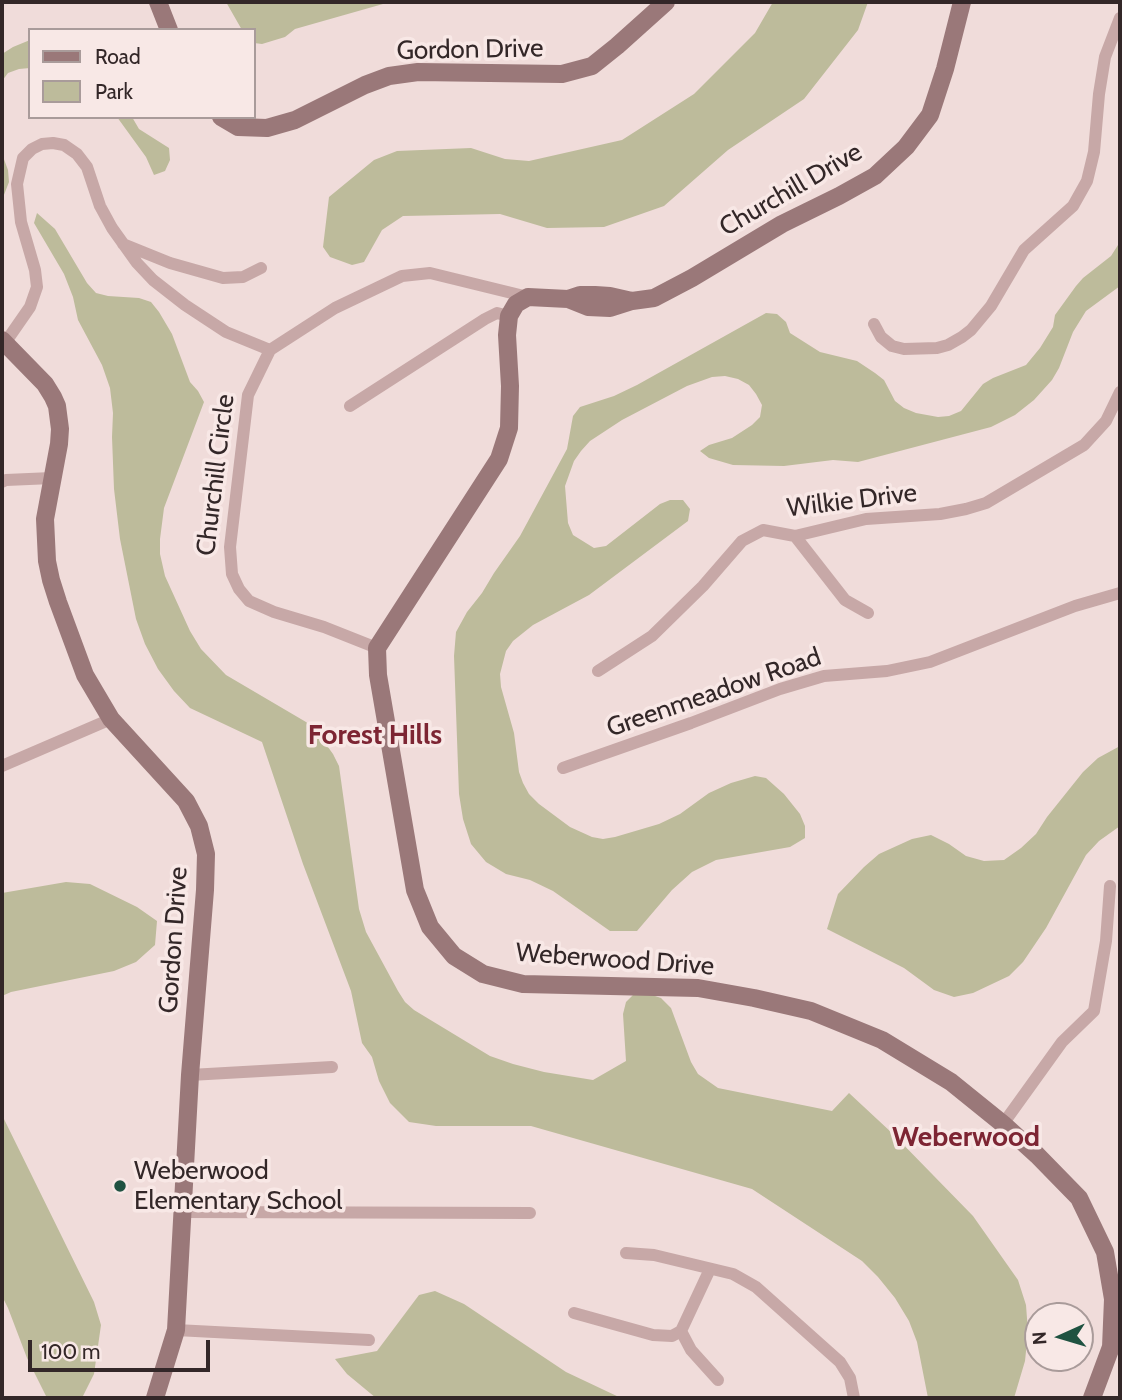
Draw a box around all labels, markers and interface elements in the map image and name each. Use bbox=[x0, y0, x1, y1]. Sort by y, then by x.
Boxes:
legend bbox=[28, 28, 256, 119]
street label: Gordon Drive bbox=[396, 33, 544, 67]
text: Road bbox=[95, 44, 141, 69]
text: Park bbox=[95, 79, 133, 104]
street label: Churchill Drive bbox=[714, 137, 868, 243]
street label: Churchill Circle bbox=[191, 392, 241, 558]
street label: Wilkie Drive bbox=[785, 478, 919, 524]
street label: Greenmeadow Road bbox=[603, 642, 825, 744]
district label: Forest Hills bbox=[308, 719, 442, 753]
street label: Gordon Drive bbox=[153, 866, 195, 1014]
street label: Weberwood Drive bbox=[515, 938, 715, 982]
district label: Weberwood bbox=[892, 1121, 1040, 1155]
place label: Weberwood Elementary School bbox=[134, 1155, 342, 1216]
marker: Weberwood Elementary School bbox=[112, 1178, 128, 1194]
north arrow bbox=[1024, 1302, 1094, 1372]
scale bar bbox=[32, 1326, 214, 1370]
text: N bbox=[1028, 1331, 1051, 1346]
text: 100 m bbox=[41, 1339, 100, 1364]

